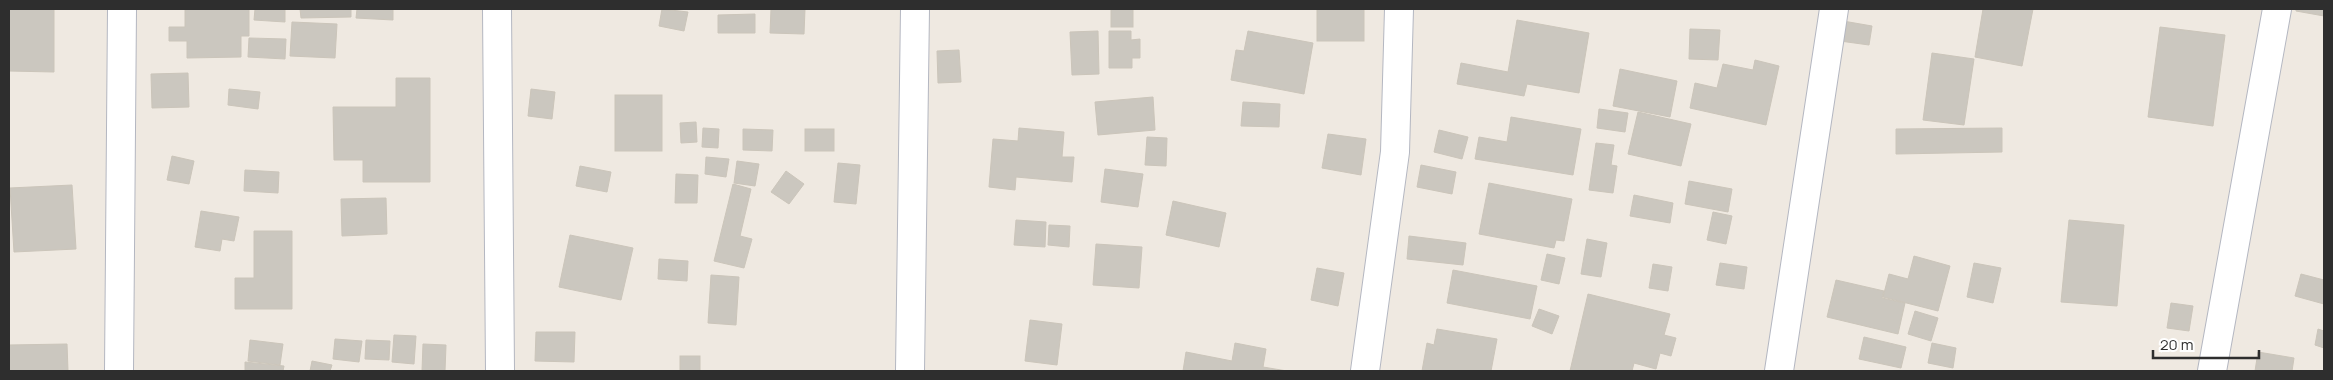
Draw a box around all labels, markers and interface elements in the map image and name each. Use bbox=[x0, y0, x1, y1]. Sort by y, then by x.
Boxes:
scale bar bbox=[2153, 328, 2259, 360]
text: 20 m bbox=[2160, 334, 2193, 355]

